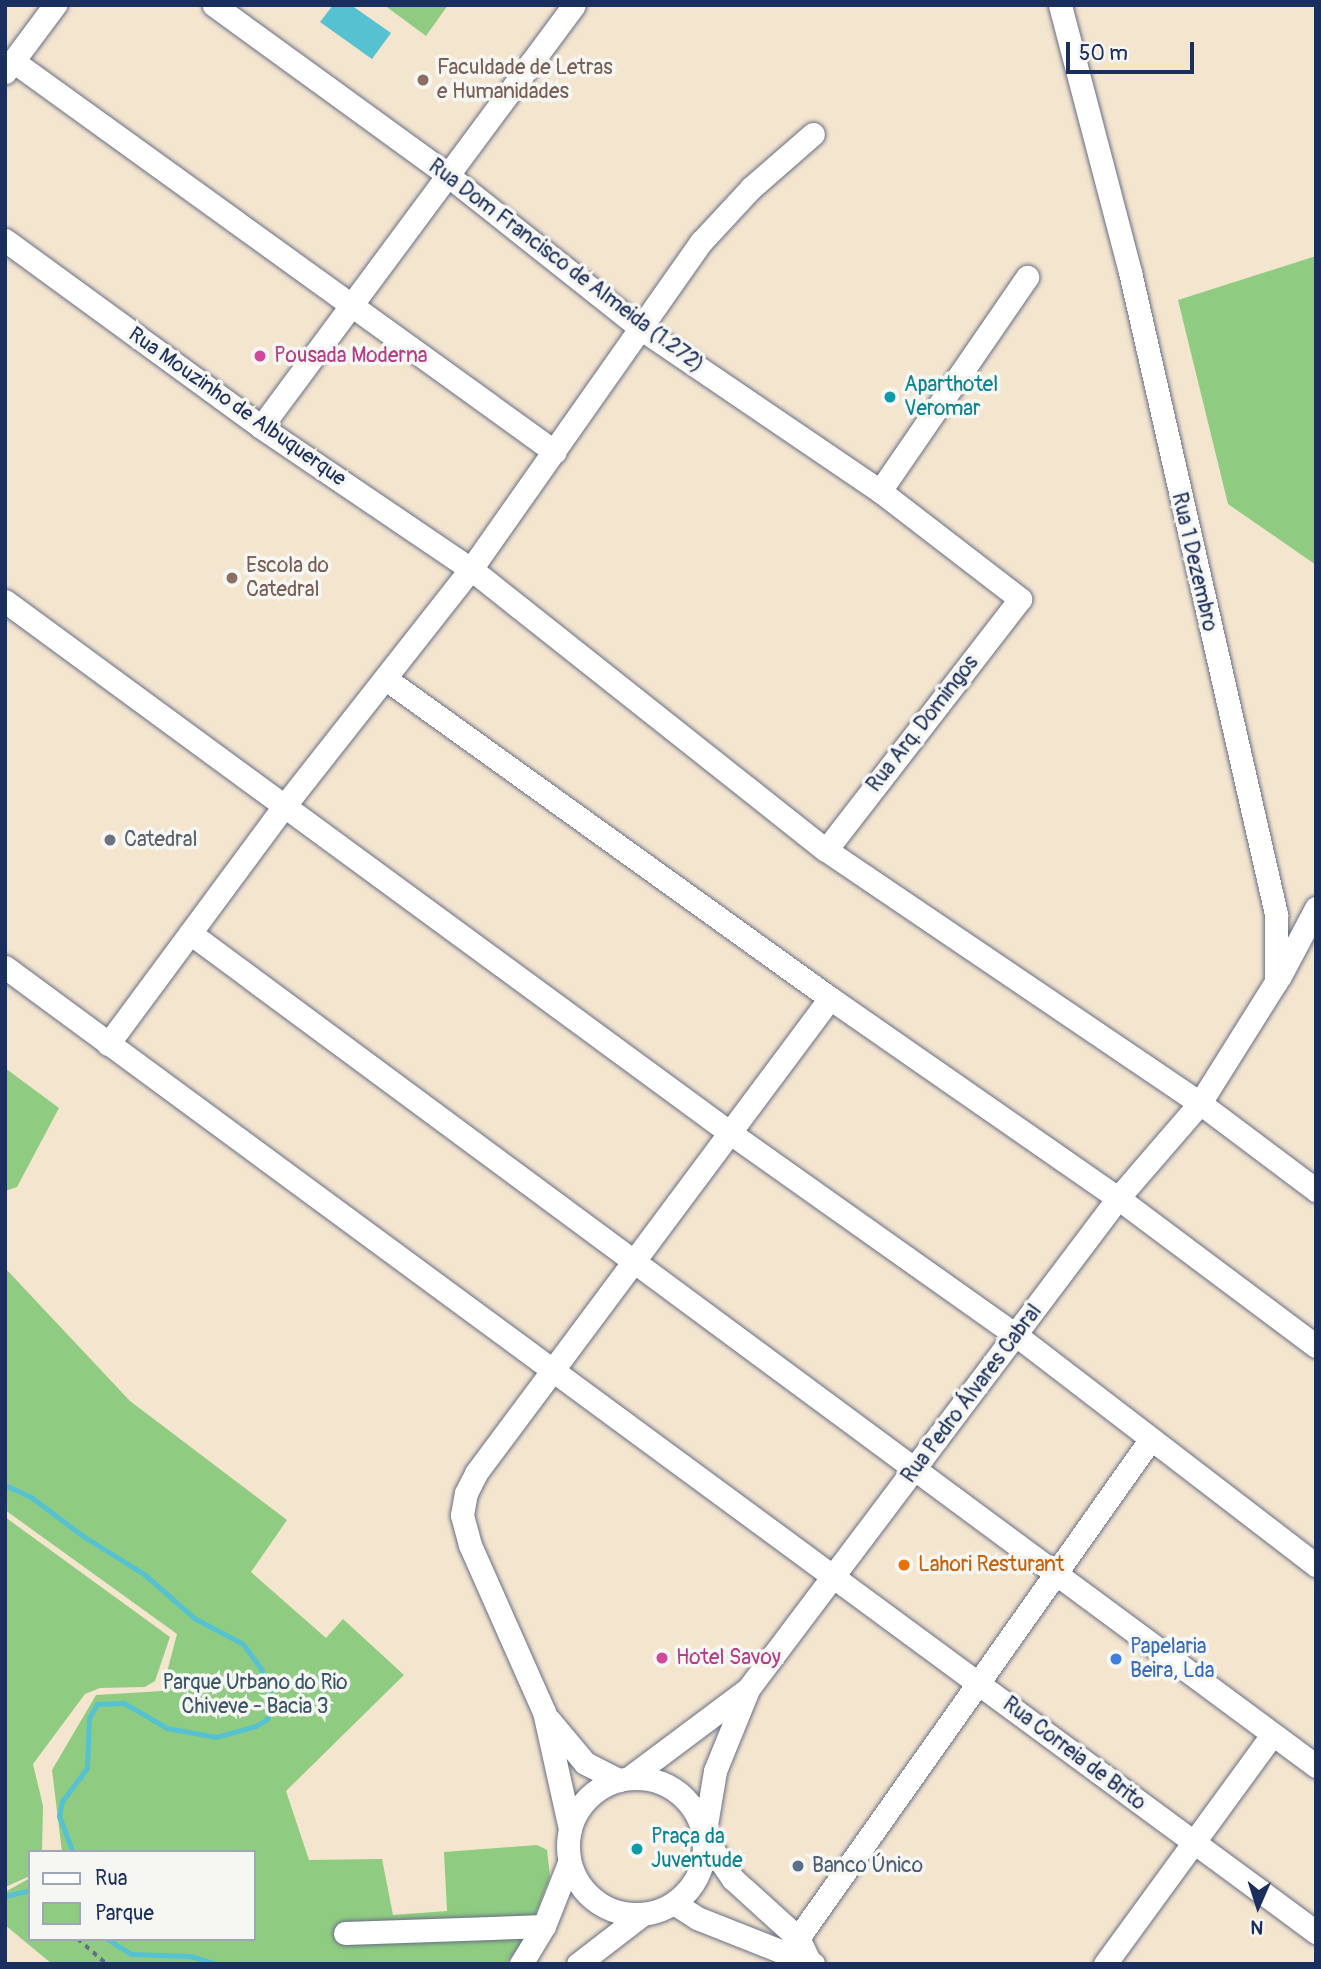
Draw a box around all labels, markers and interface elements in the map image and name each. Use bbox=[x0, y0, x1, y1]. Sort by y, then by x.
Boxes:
scale bar bbox=[1069, 28, 1197, 72]
text: 50 m bbox=[1079, 40, 1128, 67]
place label: Faculdade de Letras e Humanidades bbox=[437, 55, 613, 105]
marker: Faculdade de Letras e Humanidades bbox=[415, 72, 431, 88]
street label: Rua Dom Francisco de Almeida (1.272) bbox=[423, 154, 709, 378]
street label: Rua Mouzinho de Albuquerque bbox=[123, 322, 351, 492]
place label: Pousada Moderna bbox=[274, 343, 428, 369]
marker: Pousada Moderna bbox=[252, 348, 268, 364]
place label: Aparthotel Veromar bbox=[904, 372, 998, 422]
marker: Aparthotel Veromar bbox=[882, 389, 898, 405]
street label: Rua 1 Dezembro bbox=[1166, 490, 1222, 634]
place label: Escola do Catedral bbox=[246, 553, 329, 603]
marker: Escola do Catedral bbox=[224, 570, 240, 586]
street label: Rua Arq. Domingos bbox=[862, 651, 984, 797]
place label: Catedral bbox=[124, 827, 197, 853]
marker: Catedral bbox=[102, 832, 118, 848]
street label: Rua Pedro Álvares Cabral bbox=[897, 1300, 1047, 1488]
place label: Lahori Resturant bbox=[918, 1552, 1064, 1578]
marker: Lahori Resturant bbox=[896, 1557, 912, 1573]
place label: Papelaria Beira, Lda bbox=[1130, 1634, 1215, 1684]
place label: Hotel Savoy bbox=[676, 1645, 781, 1671]
marker: Hotel Savoy bbox=[654, 1650, 670, 1666]
marker: Papelaria Beira, Lda bbox=[1108, 1651, 1124, 1667]
park label: Parque Urbano do Rio Chiveve - Bacia 3 bbox=[162, 1670, 348, 1720]
street label: Rua Correia de Brito bbox=[998, 1692, 1150, 1816]
place label: Praça da Juventude bbox=[651, 1824, 743, 1874]
marker: Praça da Juventude bbox=[629, 1841, 645, 1857]
legend bbox=[28, 1850, 256, 1941]
place label: Banco Único bbox=[812, 1853, 923, 1879]
marker: Banco Único bbox=[790, 1858, 806, 1874]
text: Rua bbox=[95, 1865, 128, 1892]
north arrow bbox=[1223, 1871, 1293, 1941]
text: Parque bbox=[95, 1900, 154, 1927]
text: N bbox=[1250, 1915, 1264, 1939]

